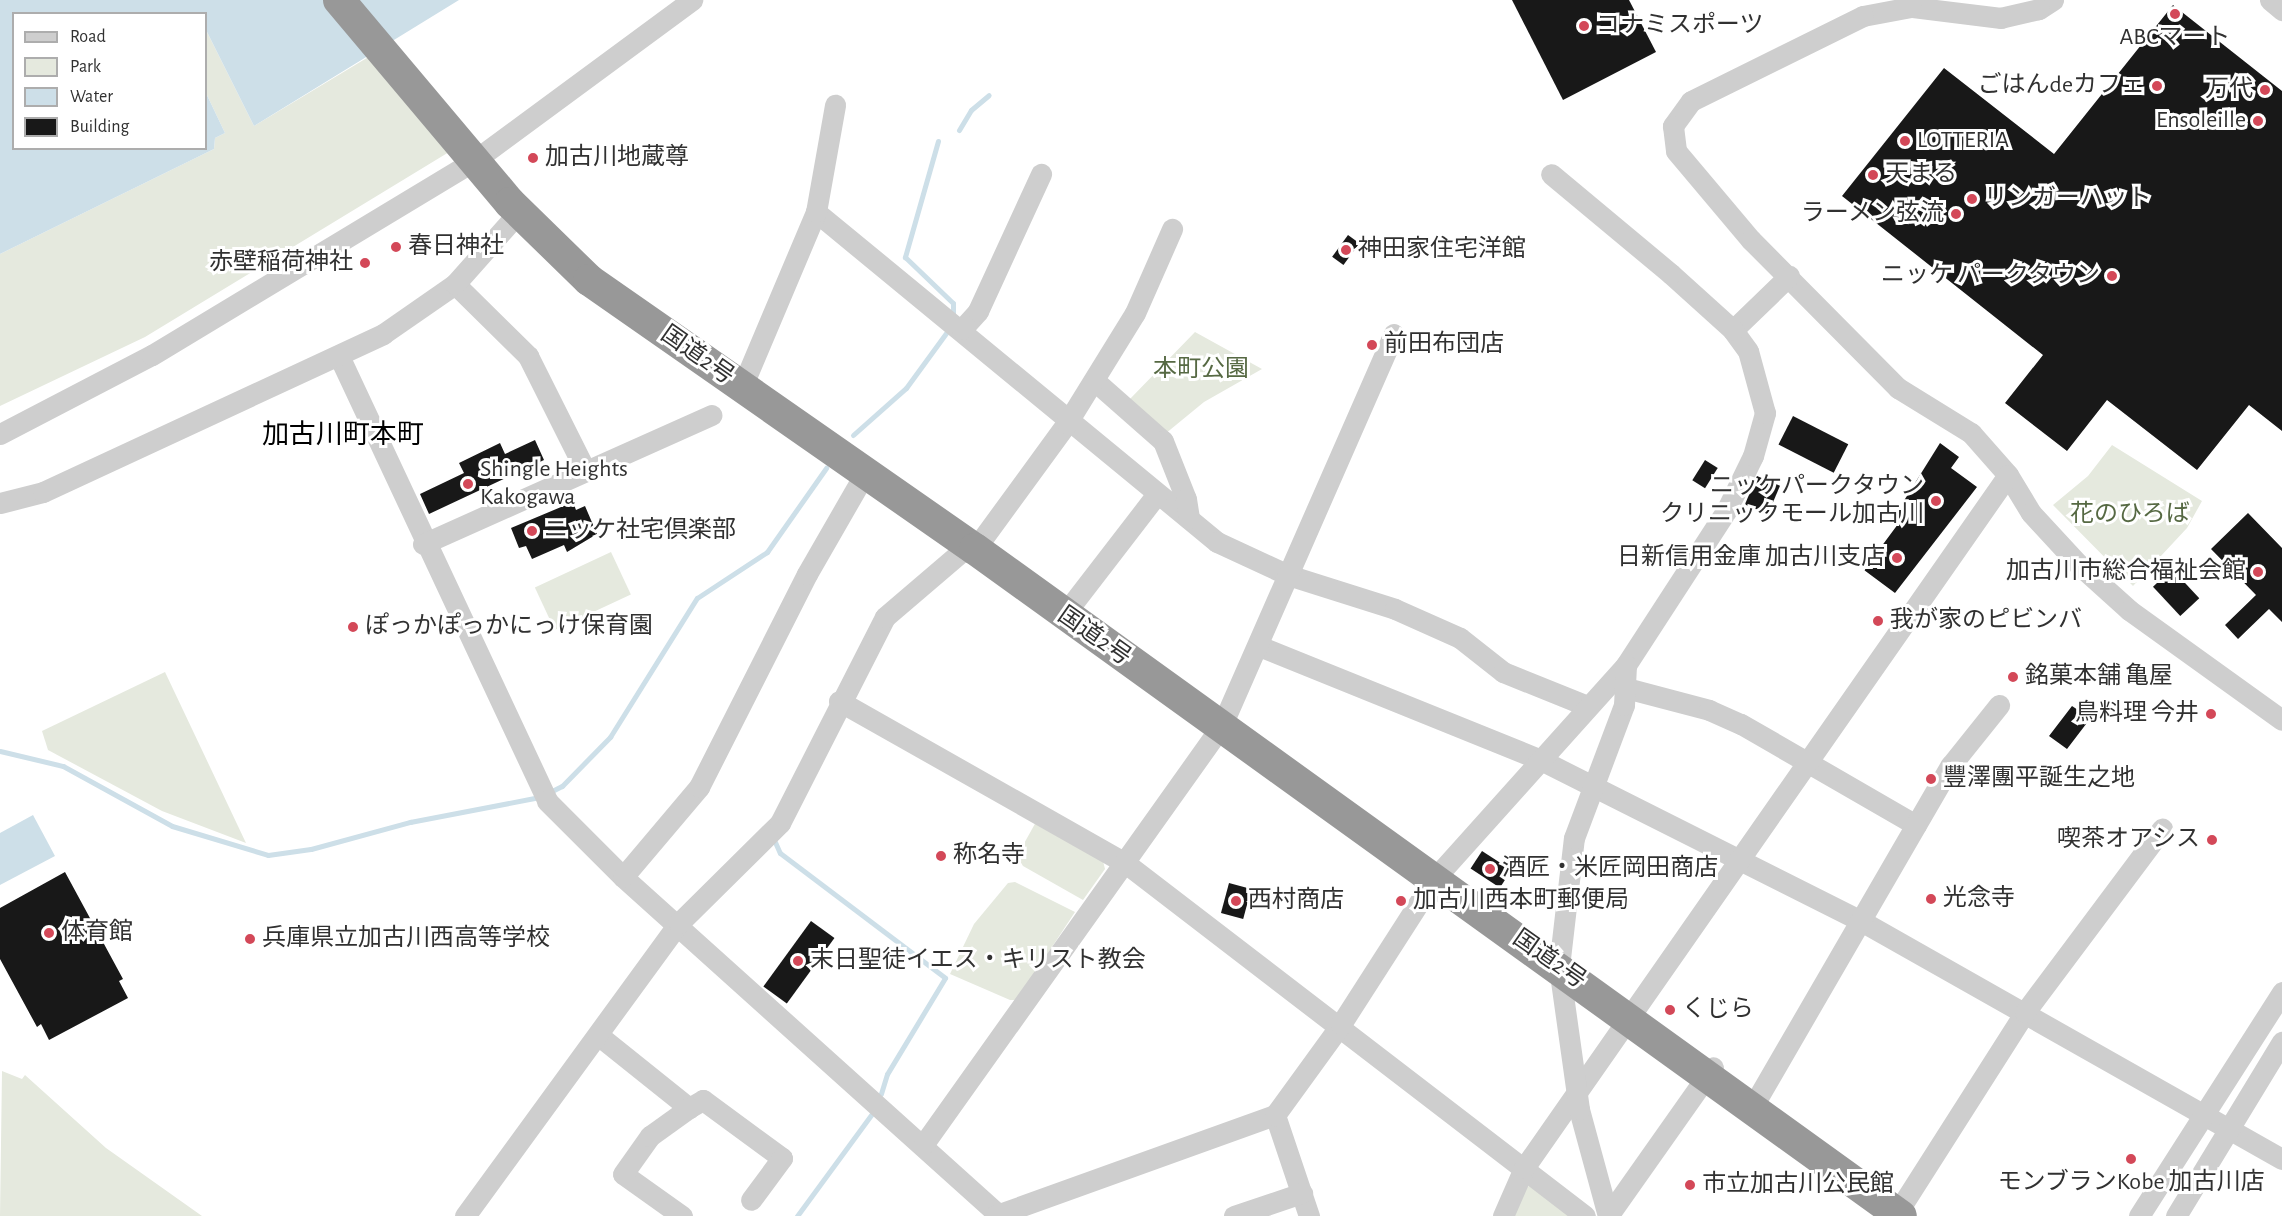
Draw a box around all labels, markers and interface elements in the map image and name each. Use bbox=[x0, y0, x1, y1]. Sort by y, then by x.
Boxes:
marker: ABCマート bbox=[2168, 7, 2182, 21]
legend bbox=[12, 12, 207, 150]
place label: コナミスポーツ bbox=[1596, 12, 1764, 40]
marker: コナミスポーツ bbox=[1577, 19, 1591, 33]
place label: ABCマート bbox=[2119, 24, 2231, 52]
text: Road bbox=[70, 28, 106, 46]
text: Park bbox=[70, 58, 101, 76]
place label: ごはんdeカフェ bbox=[1978, 72, 2145, 100]
place label: 万代 bbox=[2205, 76, 2253, 104]
marker: ごはんdeカフェ bbox=[2150, 79, 2164, 93]
marker: 万代 bbox=[2258, 83, 2272, 97]
text: Water bbox=[70, 88, 113, 106]
place label: Ensoleille bbox=[2156, 107, 2246, 135]
marker: Ensoleille bbox=[2251, 114, 2265, 128]
text: Building bbox=[70, 118, 129, 136]
place label: LOTTERIA bbox=[1917, 127, 2009, 155]
marker: LOTTERIA bbox=[1898, 134, 1912, 148]
place label: 加古川地蔵尊 bbox=[545, 144, 689, 172]
marker: 加古川地蔵尊 bbox=[526, 151, 540, 165]
place label: 天まる bbox=[1885, 161, 1957, 189]
marker: 天まる bbox=[1866, 168, 1880, 182]
place label: リンガーハット bbox=[1984, 185, 2152, 213]
marker: リンガーハット bbox=[1965, 192, 1979, 206]
place label: ラーメン弦流 bbox=[1800, 200, 1944, 228]
marker: ラーメン弦流 bbox=[1949, 207, 1963, 221]
place label: 春日神社 bbox=[408, 233, 504, 261]
place label: 神田家住宅洋館 bbox=[1358, 236, 1526, 264]
marker: 春日神社 bbox=[389, 240, 403, 254]
marker: 神田家住宅洋館 bbox=[1339, 243, 1353, 257]
place label: 赤壁稲荷神社 bbox=[209, 249, 353, 277]
marker: 赤壁稲荷神社 bbox=[358, 256, 372, 270]
place label: ニッケ パークタウン bbox=[1880, 262, 2100, 290]
marker: ニッケ パークタウン bbox=[2105, 269, 2119, 283]
street label: 国道2号 bbox=[655, 320, 739, 392]
place label: 前田布団店 bbox=[1384, 331, 1504, 359]
marker: 前田布団店 bbox=[1365, 338, 1379, 352]
park label: 本町公園 bbox=[1153, 356, 1249, 384]
district label: 加古川町本町 bbox=[262, 419, 424, 451]
place label: Shingle Heights Kakogawa bbox=[480, 456, 628, 512]
place label: ニッケパークタウン クリニックモール加古川 bbox=[1660, 473, 1924, 529]
marker: Shingle Heights Kakogawa bbox=[461, 477, 475, 491]
marker: ニッケパークタウン クリニックモール加古川 bbox=[1929, 494, 1943, 508]
park label: 花のひろば bbox=[2070, 501, 2190, 529]
place label: ニッケ社宅倶楽部 bbox=[544, 517, 736, 545]
marker: ニッケ社宅倶楽部 bbox=[525, 524, 539, 538]
place label: 日新信用金庫 加古川支店 bbox=[1617, 544, 1885, 572]
marker: 日新信用金庫 加古川支店 bbox=[1890, 551, 1904, 565]
place label: 加古川市総合福祉会館 bbox=[2006, 558, 2246, 586]
marker: 加古川市総合福祉会館 bbox=[2251, 565, 2265, 579]
street label: 国道2号 bbox=[1052, 601, 1136, 673]
place label: 我が家のピビンバ bbox=[1890, 607, 2082, 635]
place label: ぽっかぽっかにっけ保育園 bbox=[365, 613, 653, 641]
marker: 我が家のピビンバ bbox=[1871, 614, 1885, 628]
marker: ぽっかぽっかにっけ保育園 bbox=[346, 620, 360, 634]
place label: 銘菓本舗 亀屋 bbox=[2025, 663, 2173, 691]
marker: 銘菓本舗 亀屋 bbox=[2006, 670, 2020, 684]
place label: 鳥料理 今井 bbox=[2075, 700, 2199, 728]
marker: 鳥料理 今井 bbox=[2204, 707, 2218, 721]
place label: 豐澤團平誕生之地 bbox=[1943, 765, 2135, 793]
marker: 豐澤團平誕生之地 bbox=[1924, 772, 1938, 786]
place label: 喫茶オアシス bbox=[2056, 826, 2200, 854]
marker: 喫茶オアシス bbox=[2205, 833, 2219, 847]
place label: 称名寺 bbox=[953, 842, 1025, 870]
marker: 称名寺 bbox=[934, 849, 948, 863]
place label: 酒匠・米匠岡田商店 bbox=[1502, 855, 1718, 883]
marker: 酒匠・米匠岡田商店 bbox=[1483, 862, 1497, 876]
place label: 光念寺 bbox=[1943, 885, 2015, 913]
place label: 西村商店 bbox=[1248, 887, 1344, 915]
place label: 加古川西本町郵便局 bbox=[1413, 887, 1629, 915]
marker: 光念寺 bbox=[1924, 892, 1938, 906]
marker: 西村商店 bbox=[1229, 894, 1243, 908]
marker: 加古川西本町郵便局 bbox=[1394, 894, 1408, 908]
place label: 体育館 bbox=[61, 919, 133, 947]
street label: 国道2号 bbox=[1507, 924, 1591, 996]
place label: 兵庫県立加古川西高等学校 bbox=[262, 925, 550, 953]
marker: 体育館 bbox=[42, 926, 56, 940]
marker: 兵庫県立加古川西高等学校 bbox=[243, 932, 257, 946]
place label: 末日聖徒イエス・キリスト教会 bbox=[810, 947, 1146, 975]
marker: 末日聖徒イエス・キリスト教会 bbox=[791, 954, 805, 968]
place label: くじら bbox=[1682, 996, 1754, 1024]
marker: くじら bbox=[1663, 1003, 1677, 1017]
marker: モンブランKobe 加古川店 bbox=[2124, 1152, 2138, 1166]
place label: モンブランKobe 加古川店 bbox=[1997, 1169, 2265, 1197]
place label: 市立加古川公民館 bbox=[1702, 1171, 1894, 1199]
marker: 市立加古川公民館 bbox=[1683, 1178, 1697, 1192]

